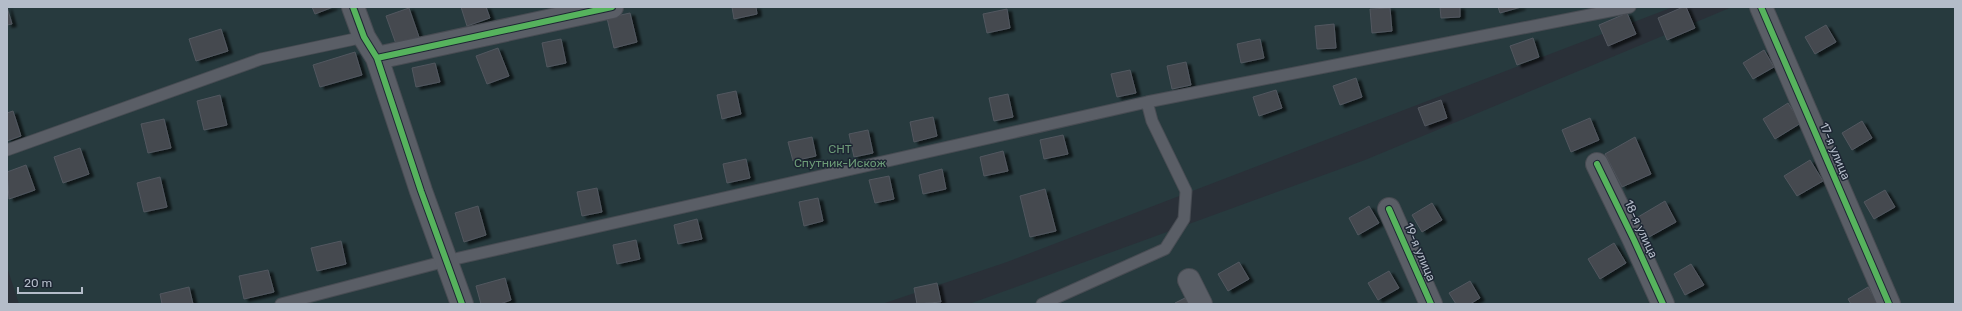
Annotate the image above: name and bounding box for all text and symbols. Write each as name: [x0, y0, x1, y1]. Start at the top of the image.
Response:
street label: 17-я улица: [1817, 120, 1853, 182]
park label: СНТ Спутник-Искож: [794, 142, 887, 170]
street label: 18-я улица: [1621, 198, 1661, 260]
street label: 19-я улица: [1401, 221, 1439, 283]
scale bar: [18, 269, 82, 295]
text: 20 m: [24, 276, 52, 290]

